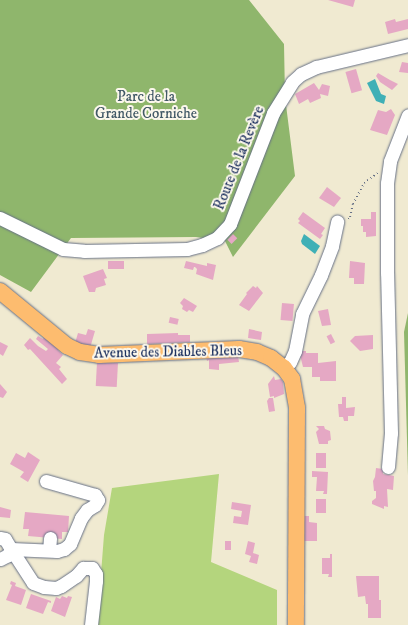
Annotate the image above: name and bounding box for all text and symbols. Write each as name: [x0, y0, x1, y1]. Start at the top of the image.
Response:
park label: Parc de la Grande Corniche: [95, 87, 197, 122]
street label: Route de la Revère: [210, 103, 268, 213]
street label: Avenue des Diables Bleus: [94, 342, 242, 362]

